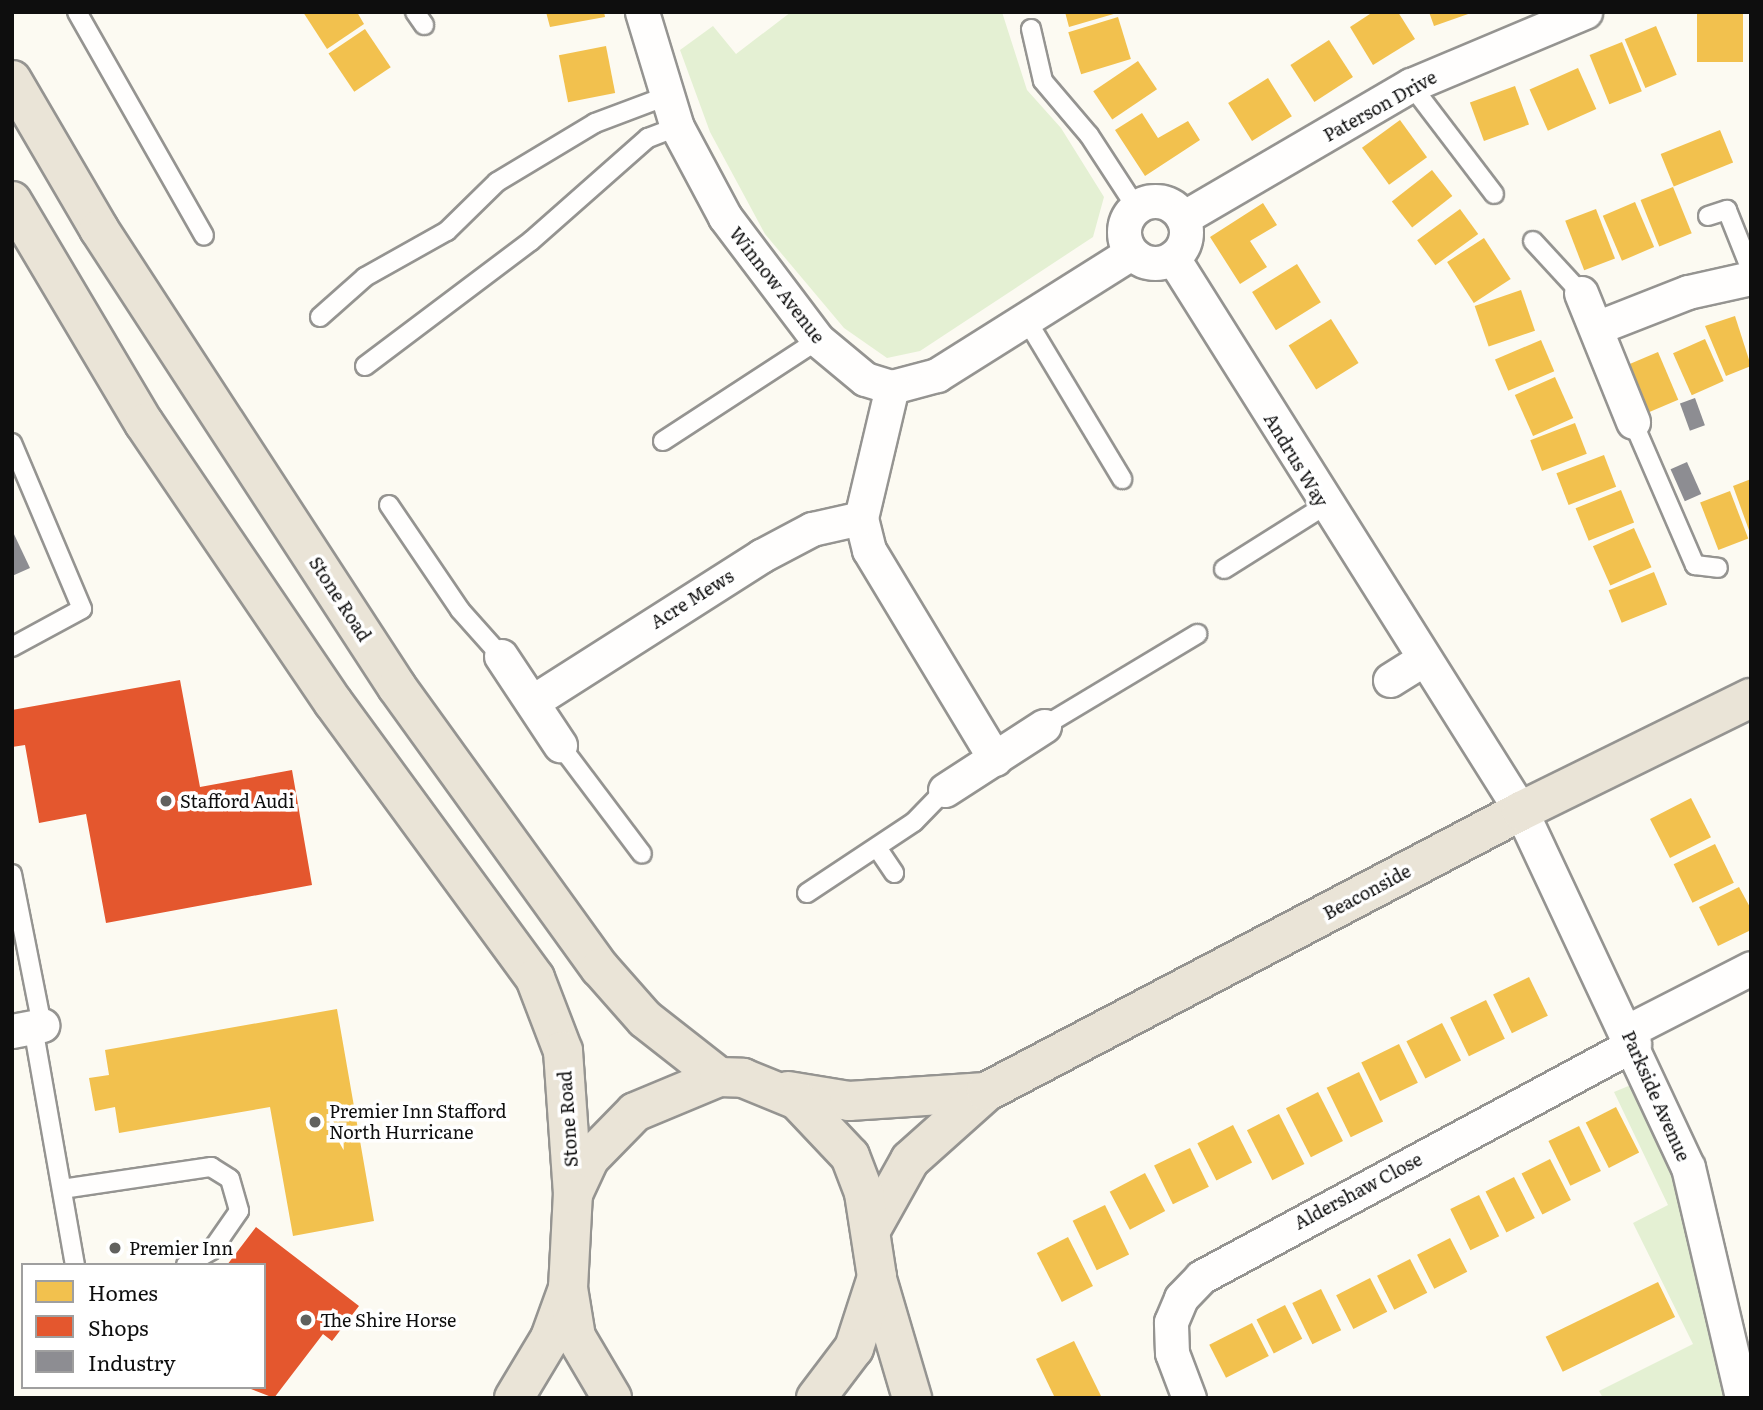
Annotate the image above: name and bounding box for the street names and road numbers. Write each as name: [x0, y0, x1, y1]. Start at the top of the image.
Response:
street label: Paterson Drive: [1320, 66, 1440, 146]
street label: Winnow Avenue: [725, 223, 829, 347]
street label: Andrus Way: [1260, 409, 1332, 511]
street label: Stone Road: [305, 553, 375, 645]
street label: Acre Mews: [647, 565, 737, 633]
street label: Beaconside: [1319, 860, 1415, 924]
street label: Parkside Avenue: [1618, 1027, 1694, 1165]
street label: Stone Road: [554, 1070, 582, 1168]
street label: Aldershaw Close: [1290, 1148, 1426, 1234]

